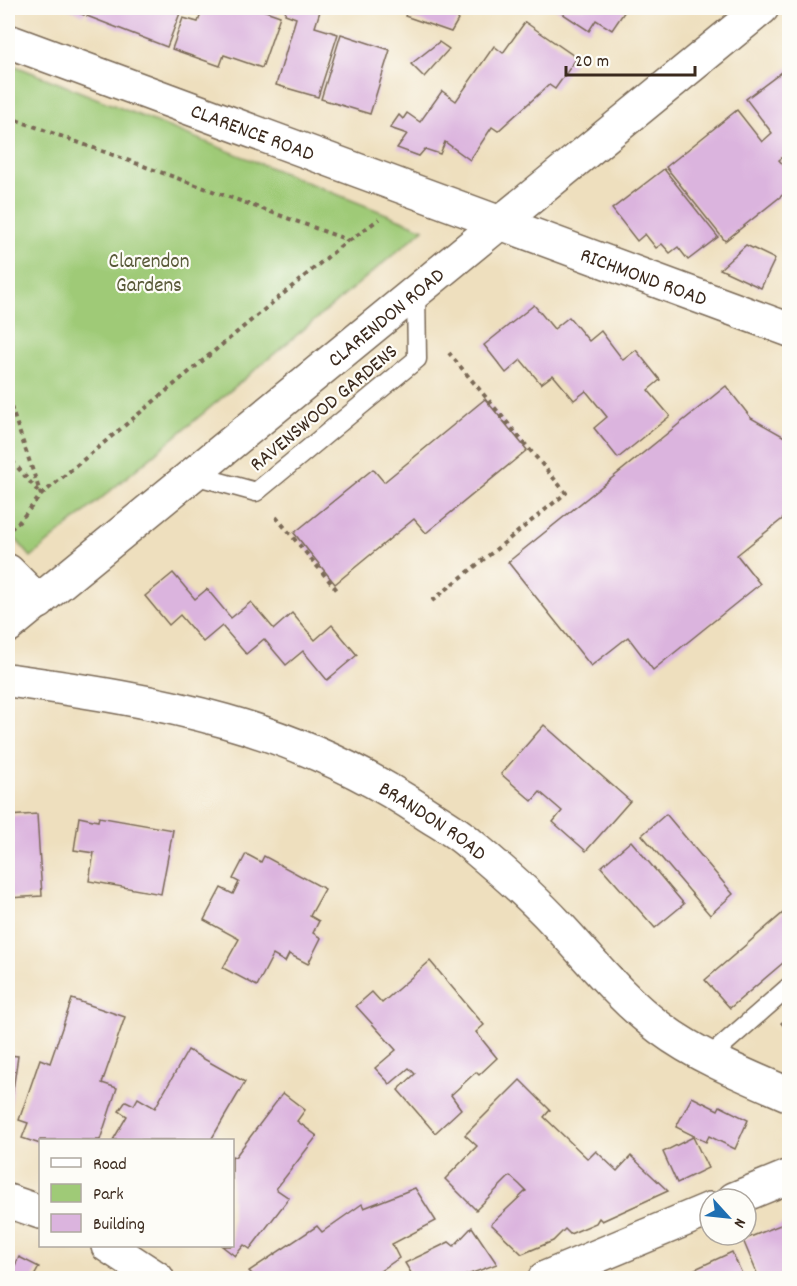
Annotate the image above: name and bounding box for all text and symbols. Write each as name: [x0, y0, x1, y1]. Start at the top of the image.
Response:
scale bar: [566, 39, 695, 77]
text: 20 m: [575, 50, 609, 75]
street label: CLARENCE ROAD: [186, 98, 318, 171]
street label: RICHMOND ROAD: [575, 242, 711, 316]
park label: Clarendon Gardens: [109, 248, 189, 302]
street label: CLARENDON ROAD: [322, 262, 452, 376]
street label: RAVENSWOOD GARDENS: [244, 338, 405, 480]
street label: BRANDON ROAD: [372, 775, 492, 870]
legend: [39, 1139, 234, 1247]
text: Road: [93, 1153, 127, 1178]
text: Park: [93, 1183, 124, 1208]
north arrow: [698, 1187, 758, 1247]
text: Building: [93, 1213, 145, 1238]
text: N: [727, 1214, 751, 1232]

